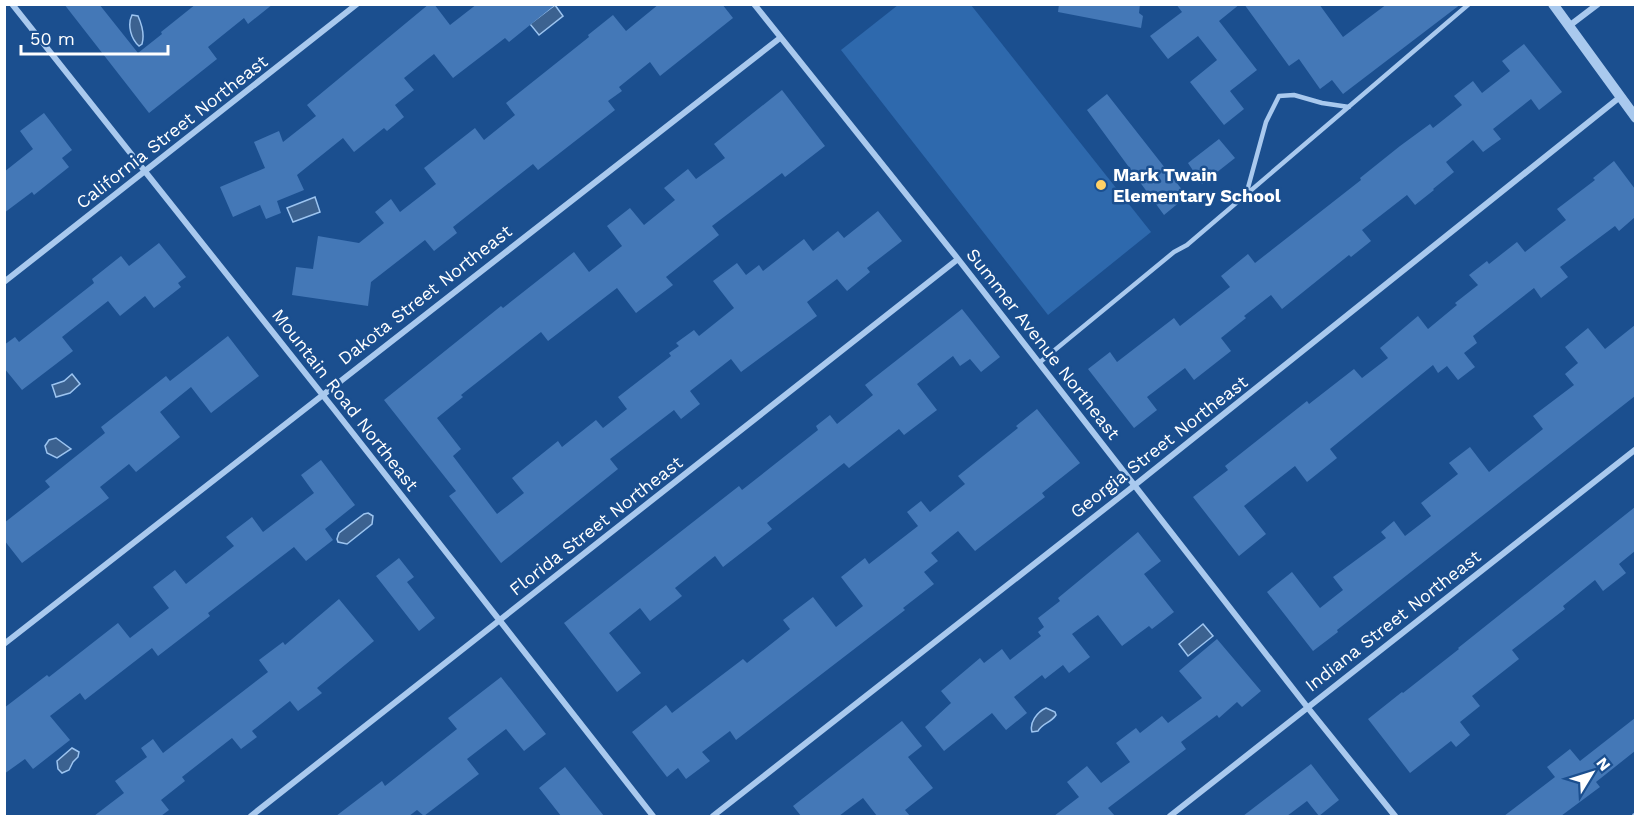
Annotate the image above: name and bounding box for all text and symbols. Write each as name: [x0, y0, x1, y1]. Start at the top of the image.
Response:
scale bar: [21, 18, 168, 56]
text: 50 m: [30, 28, 75, 49]
street label: California Street Northeast: [72, 50, 272, 213]
place label: Mark Twain Elementary School: [1113, 164, 1281, 206]
marker: Mark Twain Elementary School: [1094, 178, 1108, 192]
street label: Dakota Street Northeast: [334, 220, 516, 369]
street label: Summer Avenue Northeast: [962, 244, 1125, 444]
street label: Mountain Road Northeast: [268, 305, 423, 495]
street label: Georgia Street Northeast: [1066, 371, 1252, 522]
street label: Florida Street Northeast: [505, 451, 687, 600]
street label: Indiana Street Northeast: [1301, 545, 1485, 696]
north arrow: [1562, 743, 1622, 803]
text: N: [1592, 754, 1615, 775]

